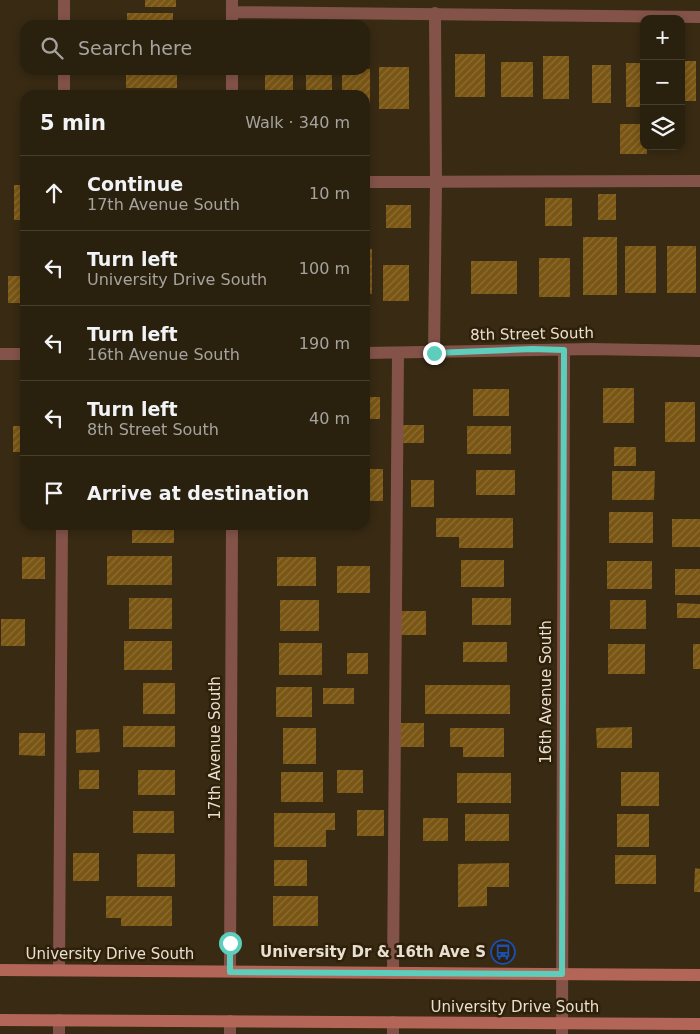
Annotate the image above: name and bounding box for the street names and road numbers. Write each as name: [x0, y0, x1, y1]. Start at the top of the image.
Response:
street label: 8th Street South: [470, 324, 594, 344]
street label: 16th Avenue South: [537, 620, 555, 764]
street label: 17th Avenue South: [206, 676, 224, 820]
street label: University Drive South: [26, 945, 194, 963]
street label: University Drive South: [431, 998, 599, 1016]

